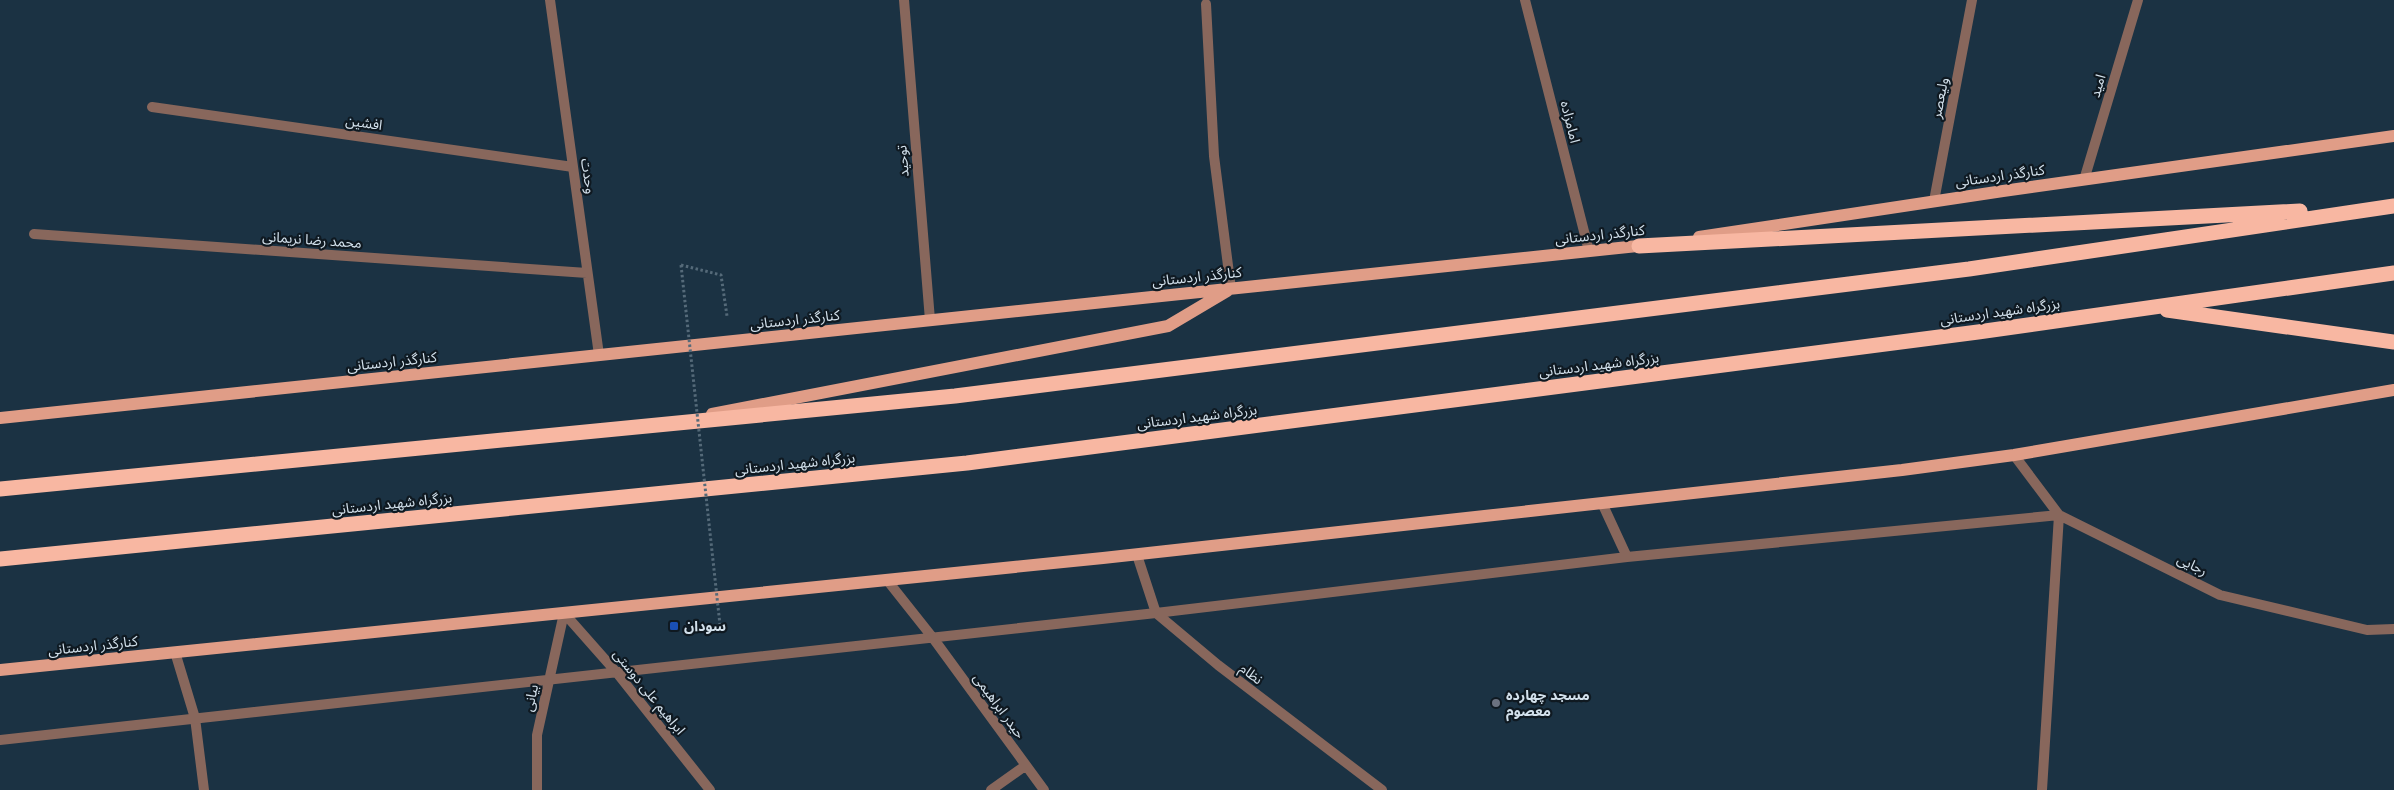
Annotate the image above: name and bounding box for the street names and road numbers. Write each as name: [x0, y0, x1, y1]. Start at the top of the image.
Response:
street label: امید: [2086, 72, 2110, 100]
street label: ولیعصر: [1927, 76, 1953, 121]
street label: امامزاده: [1556, 99, 1584, 145]
street label: افشین: [344, 111, 384, 135]
street label: توحید: [892, 144, 914, 178]
street label: وحدت: [576, 157, 600, 195]
street label: کنارگذر اردستانی: [1954, 160, 2046, 192]
street label: کنارگذر اردستانی: [1554, 221, 1646, 249]
street label: محمد رضا نریمانی: [262, 227, 362, 253]
street label: کنارگذر اردستانی: [1151, 263, 1243, 291]
street label: بزرگراه شهید اردستانی: [1939, 294, 2061, 330]
street label: کنارگذر اردستانی: [749, 306, 841, 334]
street label: کنارگذر اردستانی: [346, 348, 438, 376]
street label: بزرگراه شهید اردستانی: [1538, 348, 1660, 382]
street label: بزرگراه شهید اردستانی: [1136, 400, 1258, 434]
street label: بزرگراه شهید اردستانی: [734, 448, 856, 480]
street label: بزرگراه شهید اردستانی: [331, 488, 453, 520]
street label: رجایی: [2174, 550, 2210, 580]
street label: کنارگذر اردستانی: [47, 632, 139, 660]
street label: ابراهیم علی دوستی: [608, 645, 689, 739]
street label: نظام: [1235, 659, 1267, 690]
street label: حیدر ابراهیمی: [969, 669, 1029, 743]
street label: بیانی: [519, 683, 543, 713]

